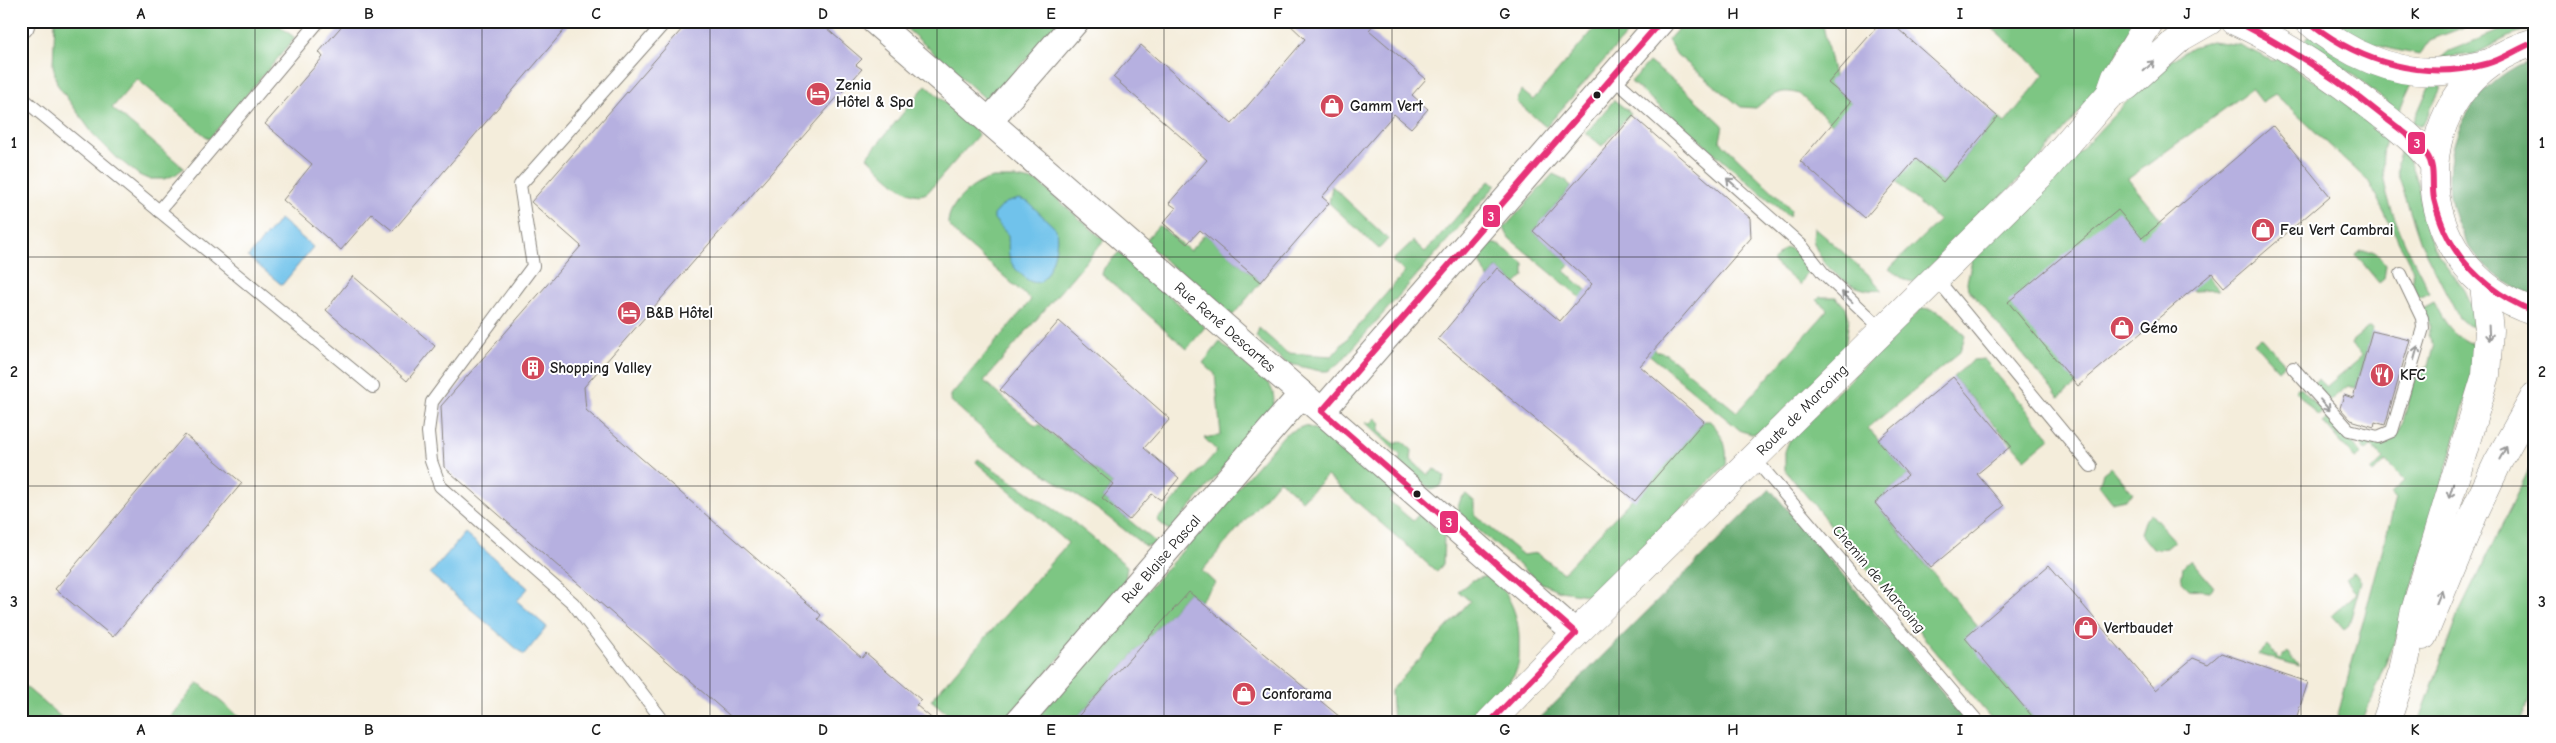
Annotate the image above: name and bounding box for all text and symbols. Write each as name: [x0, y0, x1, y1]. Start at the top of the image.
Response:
text: A: [137, 5, 146, 23]
text: B: [364, 5, 374, 23]
text: C: [591, 5, 601, 23]
text: D: [818, 5, 828, 23]
text: E: [1046, 5, 1056, 23]
text: F: [1273, 5, 1283, 23]
text: G: [1499, 5, 1511, 23]
text: H: [1727, 5, 1739, 23]
text: I: [1957, 5, 1963, 23]
text: J: [2183, 5, 2191, 23]
text: K: [2410, 5, 2420, 23]
one-way arrow: [2142, 60, 2155, 72]
place label: Zenia Hôtel & Spa: [836, 76, 914, 111]
hotel icon: Zenia Hôtel & Spa: [805, 81, 831, 107]
unlabelled marker: [1592, 90, 1602, 100]
shop icon: Gamm Vert: [1319, 93, 1345, 119]
place label: Gamm Vert: [1350, 97, 1424, 115]
line badge: 3: [2407, 131, 2426, 155]
text: 1: [11, 134, 17, 152]
text: 1: [2539, 134, 2545, 152]
text: 3: [2414, 135, 2421, 152]
one-way arrow: [1725, 177, 1738, 189]
line badge: 3: [1482, 204, 1501, 228]
text: 3: [1488, 208, 1495, 225]
shop icon: Feu Vert Cambrai: [2250, 217, 2276, 243]
place label: Feu Vert Cambrai: [2280, 221, 2393, 239]
street label: Rue René Descartes: [1171, 278, 1279, 376]
one-way arrow: [1841, 291, 1854, 303]
hotel icon: B&B Hôtel: [616, 300, 642, 326]
place label: B&B Hôtel: [646, 304, 713, 322]
shop icon: Gémo: [2109, 315, 2135, 341]
place label: Gémo: [2140, 319, 2178, 337]
one-way arrow: [2485, 325, 2494, 341]
one-way arrow: [2412, 345, 2421, 361]
building icon: Shopping Valley: [520, 355, 546, 381]
place label: Shopping Valley: [550, 359, 651, 377]
street label: Route de Marcoing: [1753, 361, 1851, 459]
restaurant icon: KFC: [2369, 362, 2395, 388]
text: 2: [10, 363, 18, 381]
text: 2: [2538, 363, 2546, 381]
place label: KFC: [2400, 366, 2426, 384]
one-way arrow: [2320, 399, 2331, 412]
one-way arrow: [2499, 446, 2508, 461]
one-way arrow: [2446, 482, 2456, 498]
unlabelled marker: [1412, 489, 1422, 499]
line badge: 3: [1439, 510, 1459, 534]
street label: Rue Blaise Pascal: [1118, 511, 1204, 607]
text: 3: [1446, 514, 1453, 531]
street label: Chemin de Marcoing: [1829, 522, 1929, 636]
one-way arrow: [2435, 590, 2445, 605]
text: 3: [10, 593, 18, 611]
text: 3: [2538, 593, 2546, 611]
shop icon: Vertbaudet: [2073, 615, 2099, 641]
place label: Vertbaudet: [2104, 619, 2174, 637]
shop icon: Conforama: [1231, 681, 1257, 707]
place label: Conforama: [1262, 685, 1332, 703]
text: A: [137, 721, 146, 739]
text: B: [364, 721, 374, 739]
text: C: [591, 721, 601, 739]
text: D: [818, 721, 828, 739]
text: E: [1046, 721, 1056, 739]
text: F: [1273, 721, 1283, 739]
text: G: [1499, 721, 1511, 739]
text: H: [1727, 721, 1739, 739]
text: I: [1957, 721, 1963, 739]
text: J: [2183, 721, 2191, 739]
text: K: [2410, 721, 2420, 739]

